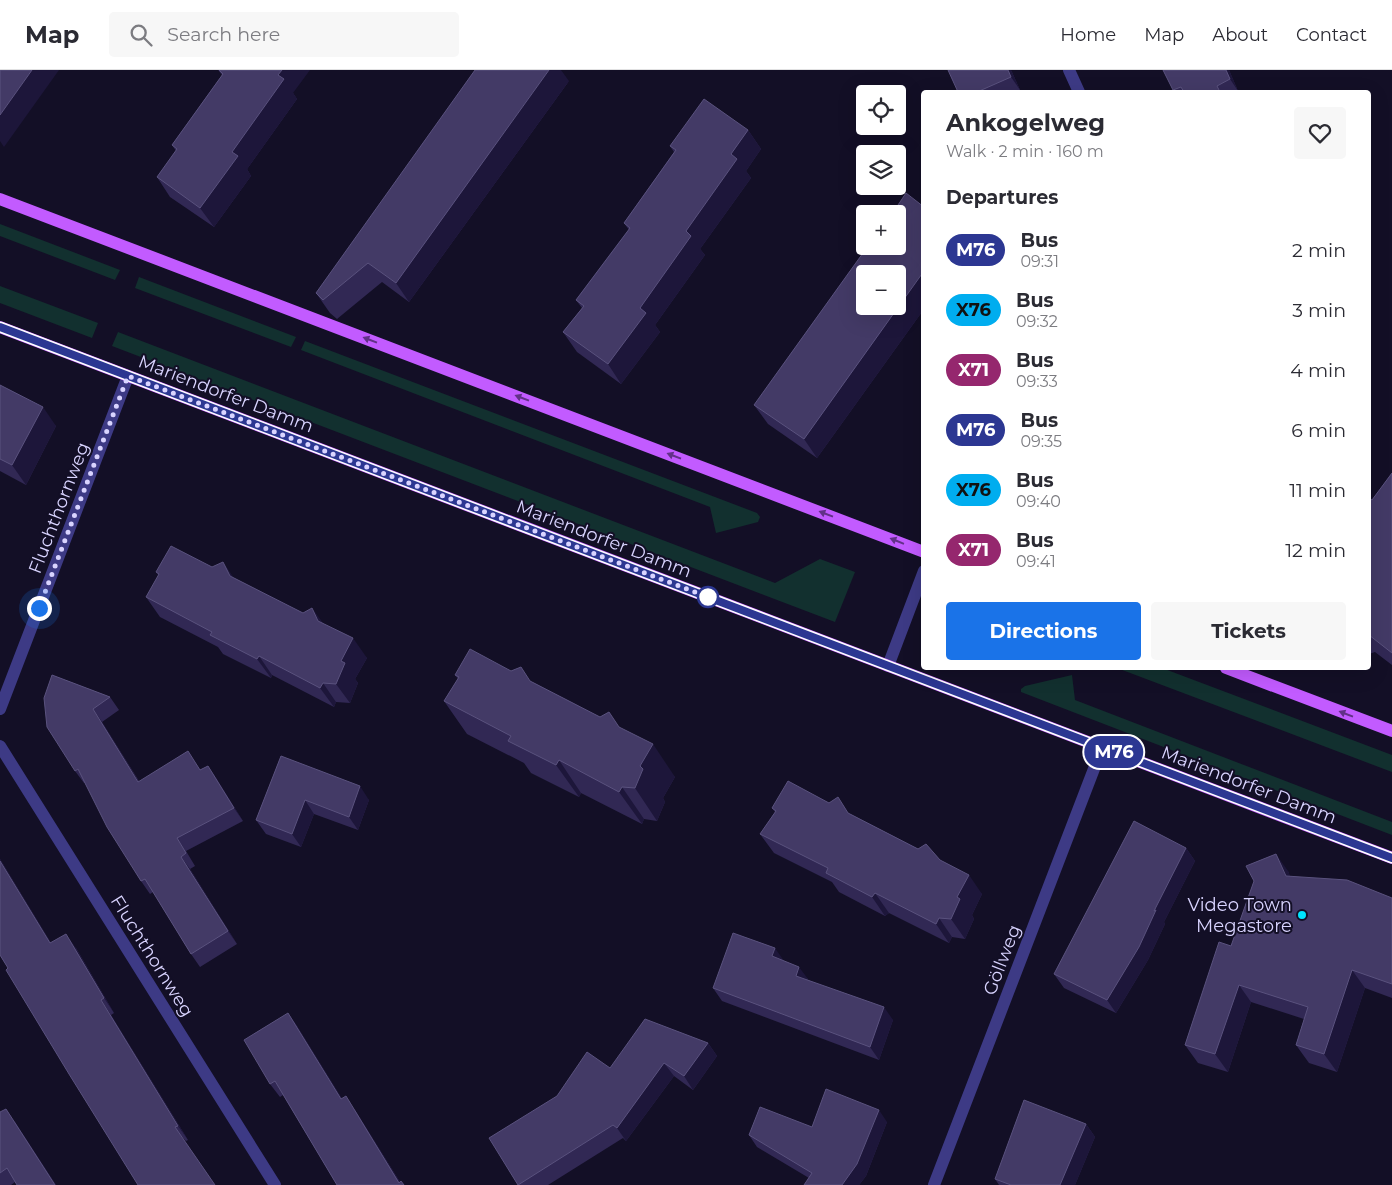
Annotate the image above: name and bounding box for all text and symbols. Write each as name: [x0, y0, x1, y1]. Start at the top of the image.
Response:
search box: [109, 12, 459, 57]
text: Map: [25, 20, 79, 49]
icon: search: [127, 21, 155, 49]
text: Search here: [167, 23, 280, 46]
text: Home: [1060, 24, 1116, 46]
text: Map: [1144, 24, 1184, 46]
text: About: [1212, 24, 1268, 46]
text: Contact: [1296, 24, 1367, 46]
map controls: [856, 85, 906, 315]
button: locate: [856, 85, 906, 135]
button: heart: [1294, 107, 1346, 159]
text: Ankogelweg: [946, 108, 1105, 137]
text: Walk · 2 min · 160 m: [946, 142, 1104, 161]
button: layers: [856, 145, 906, 195]
text: Departures: [946, 186, 1058, 209]
button: +: [856, 205, 906, 255]
text: Bus: [1020, 229, 1058, 252]
text: M76: [956, 239, 995, 261]
text: 2 min: [1292, 239, 1346, 262]
text: 09:31: [1020, 252, 1059, 271]
button: −: [856, 265, 906, 315]
text: Bus: [1016, 289, 1054, 312]
text: X76: [956, 299, 991, 321]
text: 3 min: [1292, 299, 1346, 322]
text: 09:32: [1016, 312, 1058, 331]
one-way arrow: [362, 336, 377, 344]
text: Bus: [1016, 349, 1054, 372]
street label: Mariendorfer Damm: [135, 350, 317, 438]
text: X71: [958, 359, 989, 381]
text: 4 min: [1290, 359, 1346, 382]
text: 09:33: [1016, 372, 1058, 391]
one-way arrow: [514, 394, 529, 402]
text: Bus: [1020, 409, 1058, 432]
text: M76: [956, 419, 995, 441]
text: 6 min: [1291, 419, 1346, 442]
text: 09:35: [1020, 432, 1062, 451]
street label: Fluchthornweg: [24, 439, 94, 577]
one-way arrow: [666, 452, 681, 459]
text: Bus: [1016, 469, 1054, 492]
text: X76: [956, 479, 991, 501]
text: 11 min: [1289, 479, 1346, 502]
text: 09:40: [1016, 492, 1061, 511]
street label: Mariendorfer Damm: [513, 495, 695, 583]
one-way arrow: [818, 510, 833, 517]
text: Bus: [1016, 529, 1054, 552]
one-way arrow: [890, 537, 905, 544]
text: X71: [958, 539, 989, 561]
text: 12 min: [1285, 539, 1346, 562]
text: 09:41: [1016, 552, 1056, 571]
unlabelled marker: [697, 586, 719, 608]
your location: [27, 596, 52, 621]
button: Directions: [946, 602, 1141, 660]
button: Tickets: [1151, 602, 1346, 660]
one-way arrow: [1339, 710, 1354, 717]
line badge: M76: [1085, 736, 1143, 768]
text: M76: [1094, 741, 1134, 763]
street label: Mariendorfer Damm: [1158, 741, 1340, 829]
street label: Fluchthornweg: [106, 891, 198, 1021]
place label: Video Town Megastore: [1187, 894, 1292, 937]
marker: Video Town Megastore: [1296, 909, 1308, 921]
street label: Göllweg: [979, 922, 1025, 998]

